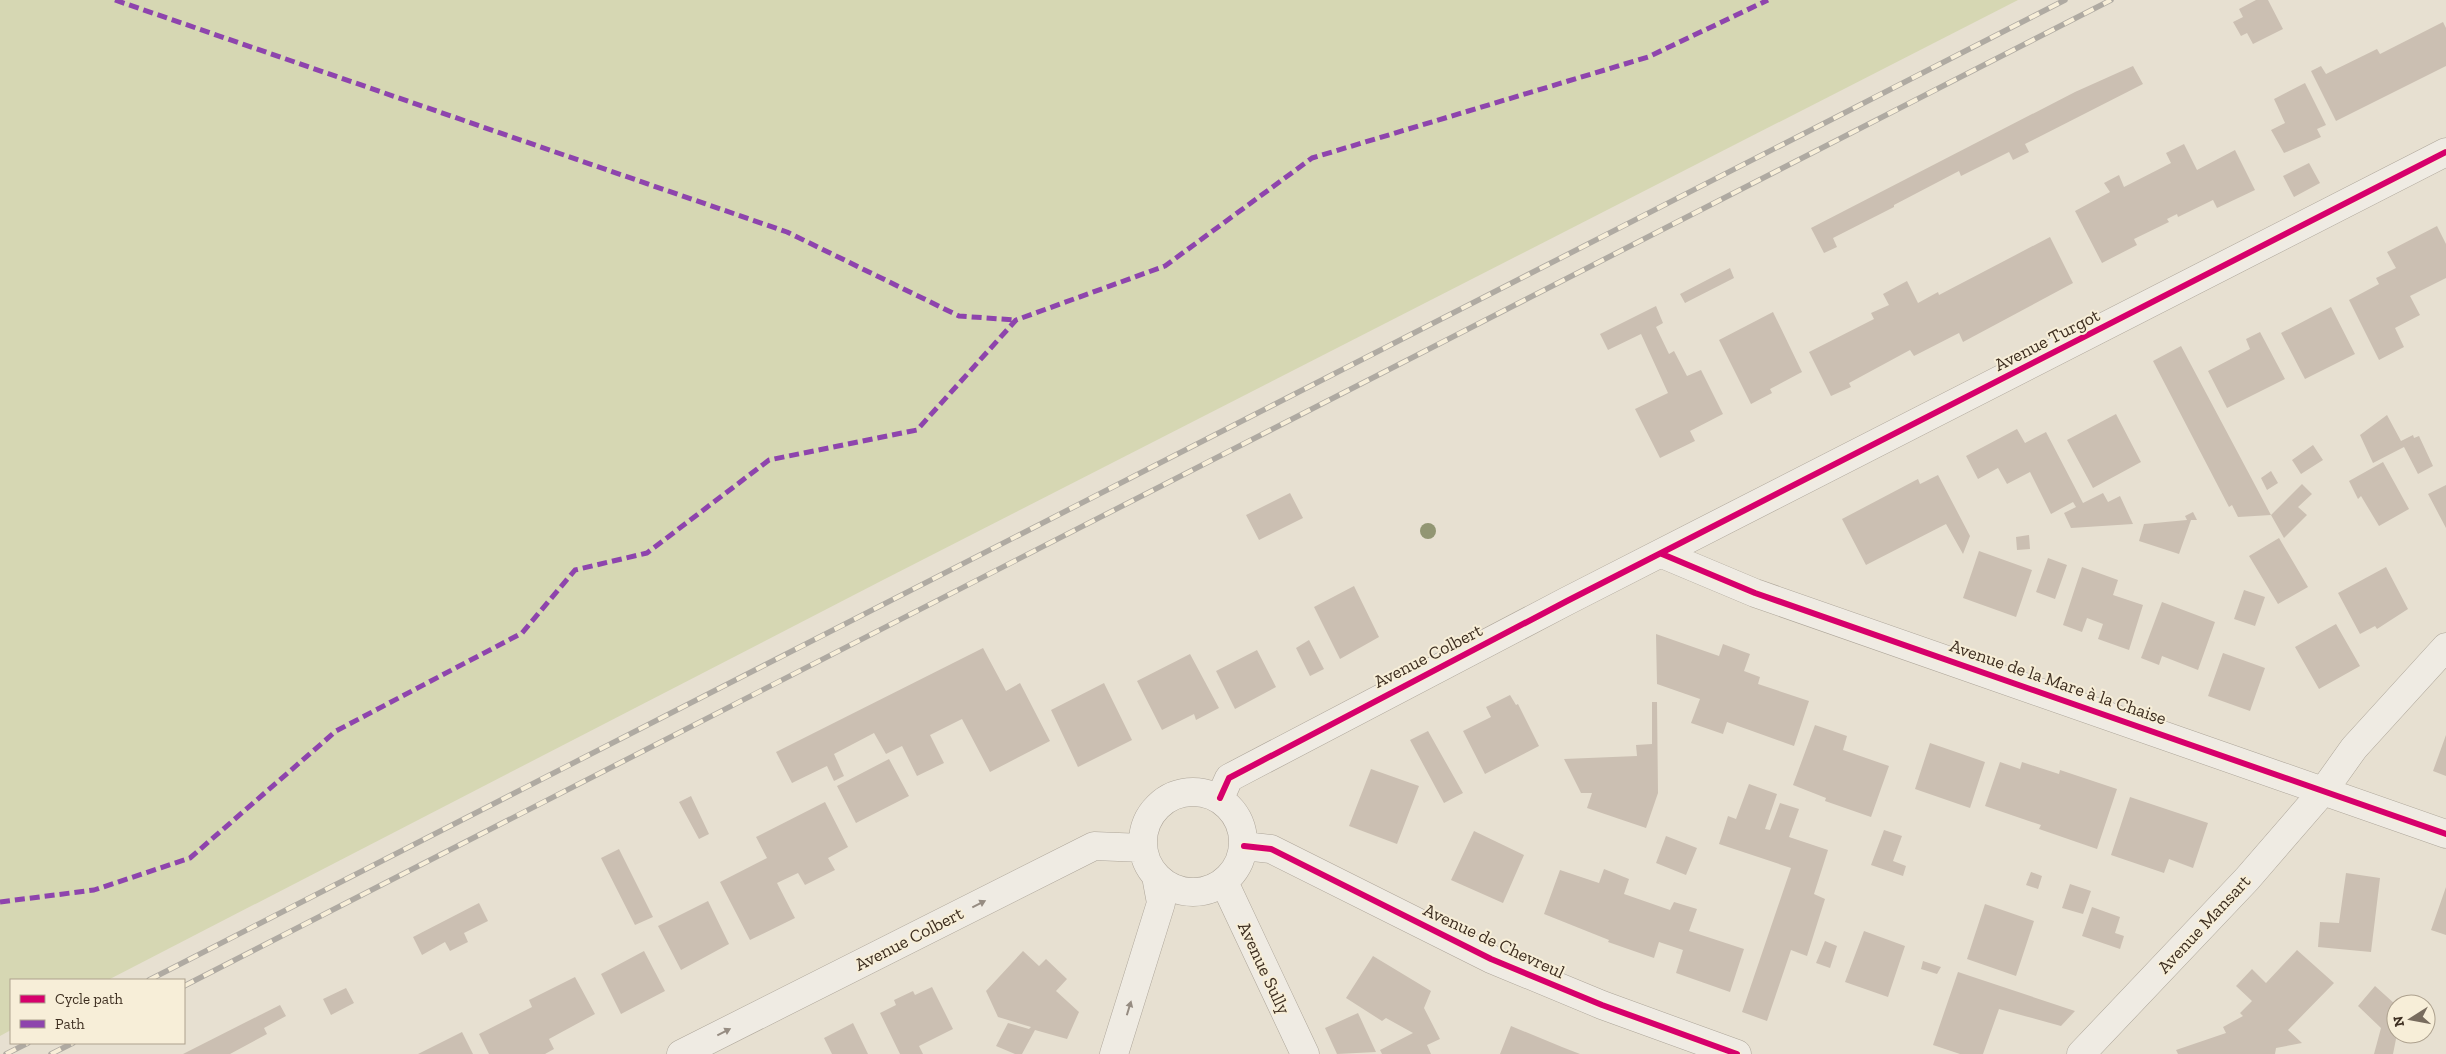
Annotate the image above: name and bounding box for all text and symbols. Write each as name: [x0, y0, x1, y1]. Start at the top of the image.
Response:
street label: Avenue Turgot: [1991, 304, 2104, 376]
street label: Avenue Colbert: [1370, 619, 1486, 693]
street label: Avenue de la Mare à la Chaise: [1947, 635, 2169, 729]
street label: Avenue Mansart: [2153, 870, 2255, 978]
street label: Avenue de Chevreul: [1420, 899, 1568, 983]
one-way arrow: [972, 900, 986, 908]
street label: Avenue Colbert: [851, 902, 967, 976]
street label: Avenue Sully: [1233, 918, 1295, 1018]
legend: [10, 979, 185, 1044]
text: Cycle path: [55, 990, 124, 1008]
north arrow: [2386, 994, 2436, 1044]
one-way arrow: [1126, 1000, 1133, 1015]
text: N: [2389, 1014, 2408, 1028]
text: Path: [55, 1015, 85, 1033]
one-way arrow: [717, 1028, 731, 1036]

